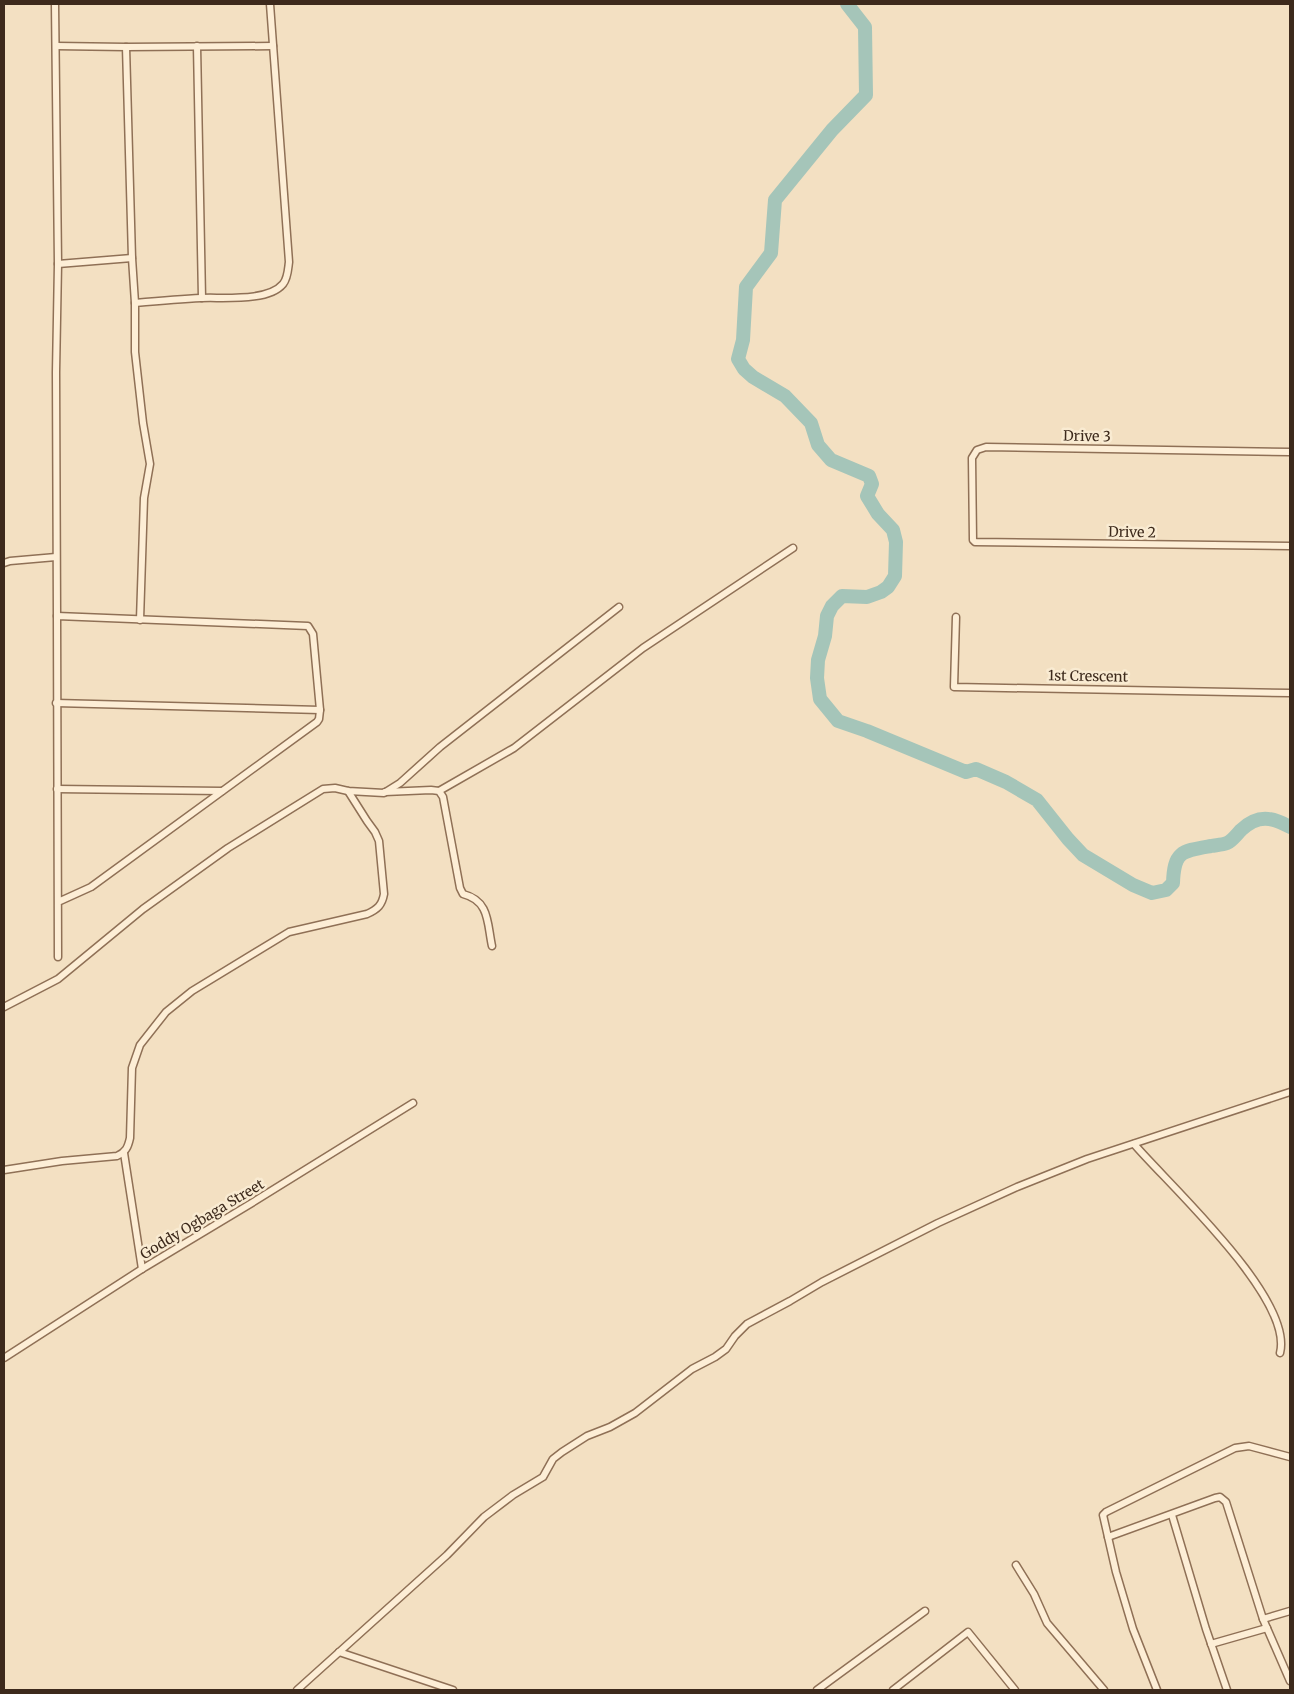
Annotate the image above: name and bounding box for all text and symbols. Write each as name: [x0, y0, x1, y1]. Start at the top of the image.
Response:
street label: Drive 3: [1063, 427, 1111, 445]
street label: Drive 2: [1108, 523, 1156, 541]
street label: 1st Crescent: [1048, 666, 1129, 686]
street label: Goddy Ogbaga Street: [137, 1175, 268, 1263]

